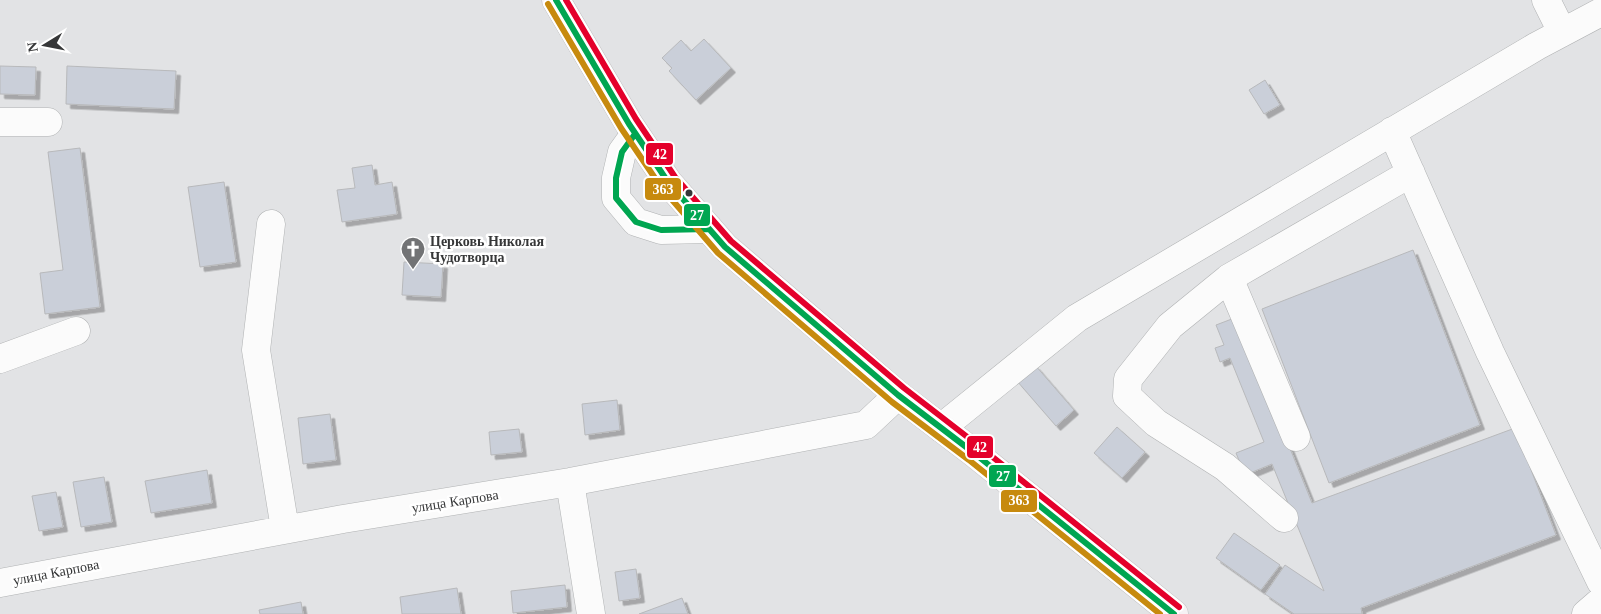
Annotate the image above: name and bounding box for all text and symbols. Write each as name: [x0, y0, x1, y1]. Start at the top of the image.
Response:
north arrow: [20, 20, 70, 70]
text: N: [24, 41, 41, 53]
line badge: 42: [645, 142, 674, 166]
text: 42: [653, 147, 667, 162]
line badge: 363: [644, 177, 682, 201]
text: 363: [653, 182, 674, 197]
unlabelled marker: [684, 188, 694, 198]
line badge: 27: [683, 203, 711, 227]
text: 27: [690, 208, 704, 223]
place label: Церковь Николая Чудотворца: [430, 234, 544, 265]
church icon: Церковь Николая Чудотворца: [400, 236, 426, 270]
line badge: 42: [966, 435, 994, 459]
text: 42: [973, 440, 987, 455]
line badge: 27: [988, 464, 1017, 488]
text: 27: [996, 469, 1010, 484]
street label: улица Карпова: [411, 487, 500, 516]
line badge: 363: [1000, 489, 1038, 513]
text: 363: [1009, 493, 1030, 508]
street label: улица Карпова: [12, 557, 101, 588]

